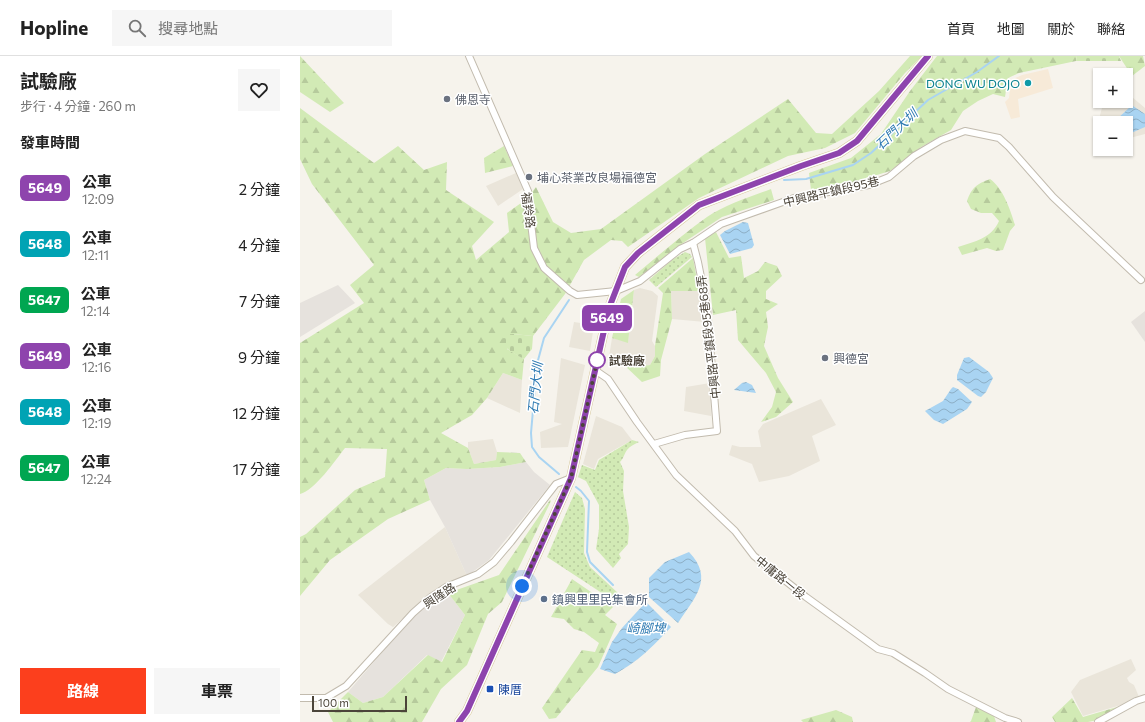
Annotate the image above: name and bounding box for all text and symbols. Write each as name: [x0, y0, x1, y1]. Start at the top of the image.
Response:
search box: [112, 10, 392, 46]
text: Hopline: [20, 16, 88, 39]
icon: search: [126, 17, 148, 39]
text: 搜尋地點: [158, 19, 218, 37]
text: 首頁: [947, 20, 975, 37]
text: 地圖: [997, 20, 1025, 37]
text: 關於: [1047, 20, 1075, 37]
text: 聯絡: [1097, 20, 1125, 37]
map controls: [1093, 68, 1133, 156]
button: +: [1093, 68, 1133, 108]
text: 試驗廠: [20, 69, 77, 92]
button: heart: [238, 69, 280, 111]
place label: DONG WU DOJO: [926, 76, 1020, 91]
marker: DONG WU DOJO: [1023, 78, 1033, 88]
place label: 佛恩寺: [455, 92, 491, 106]
marker: 佛恩寺: [442, 94, 452, 104]
text: 步行 · 4 分鐘 · 260 m: [20, 98, 136, 114]
water label: 石門大圳: [872, 104, 922, 153]
button: −: [1093, 116, 1133, 156]
text: 發車時間: [20, 133, 80, 151]
place label: 埔心茶業改良場福德宮: [537, 170, 657, 184]
text: 公車: [82, 172, 112, 190]
marker: 埔心茶業改良場福德宮: [524, 172, 534, 182]
street label: 中興路平鎮段95巷: [782, 173, 880, 209]
text: 5649: [28, 179, 62, 196]
text: 2 分鐘: [239, 180, 280, 198]
text: 12:09: [82, 191, 114, 207]
street label: 福羚路: [520, 191, 538, 229]
text: 公車: [82, 228, 112, 246]
text: 5648: [28, 235, 62, 252]
text: 4 分鐘: [238, 236, 280, 254]
text: 12:11: [82, 247, 109, 263]
street label: 中興路平鎮段95巷68弄: [693, 274, 723, 400]
text: 公車: [81, 284, 111, 302]
text: 5647: [28, 291, 61, 308]
text: 7 分鐘: [239, 292, 280, 310]
text: 12:14: [81, 303, 110, 319]
line badge: 5649: [579, 305, 635, 331]
text: 5649: [590, 309, 624, 326]
text: 公車: [82, 340, 112, 358]
text: 5649: [28, 347, 62, 364]
text: 9 分鐘: [238, 348, 280, 366]
marker: 試驗廠: [588, 351, 606, 369]
place label: 興德宮: [833, 351, 869, 365]
place label: 試驗廠: [609, 353, 645, 367]
marker: 興德宮: [820, 353, 830, 363]
text: 12:16: [82, 359, 111, 375]
water label: 石門大圳: [524, 359, 546, 415]
text: 公車: [82, 396, 112, 414]
text: 5648: [28, 403, 62, 420]
text: 12 分鐘: [232, 404, 280, 422]
text: 12:19: [82, 415, 111, 431]
text: 公車: [81, 452, 111, 470]
text: 5647: [28, 459, 61, 476]
text: 17 分鐘: [233, 460, 280, 478]
text: 12:24: [81, 471, 111, 487]
street label: 中庸路一段: [753, 553, 809, 601]
your location: [512, 576, 532, 596]
street label: 興隆路: [420, 579, 458, 611]
place label: 鎮興里里民集會所: [552, 592, 648, 606]
marker: 鎮興里里民集會所: [539, 594, 549, 604]
water label: 崎腳埤: [626, 620, 667, 636]
button: 路線: [20, 668, 146, 714]
button: 車票: [154, 668, 280, 714]
place label: 陳厝: [498, 682, 522, 696]
marker: 陳厝: [485, 684, 495, 694]
scale bar: [312, 694, 407, 713]
text: 100 m: [318, 696, 349, 709]

